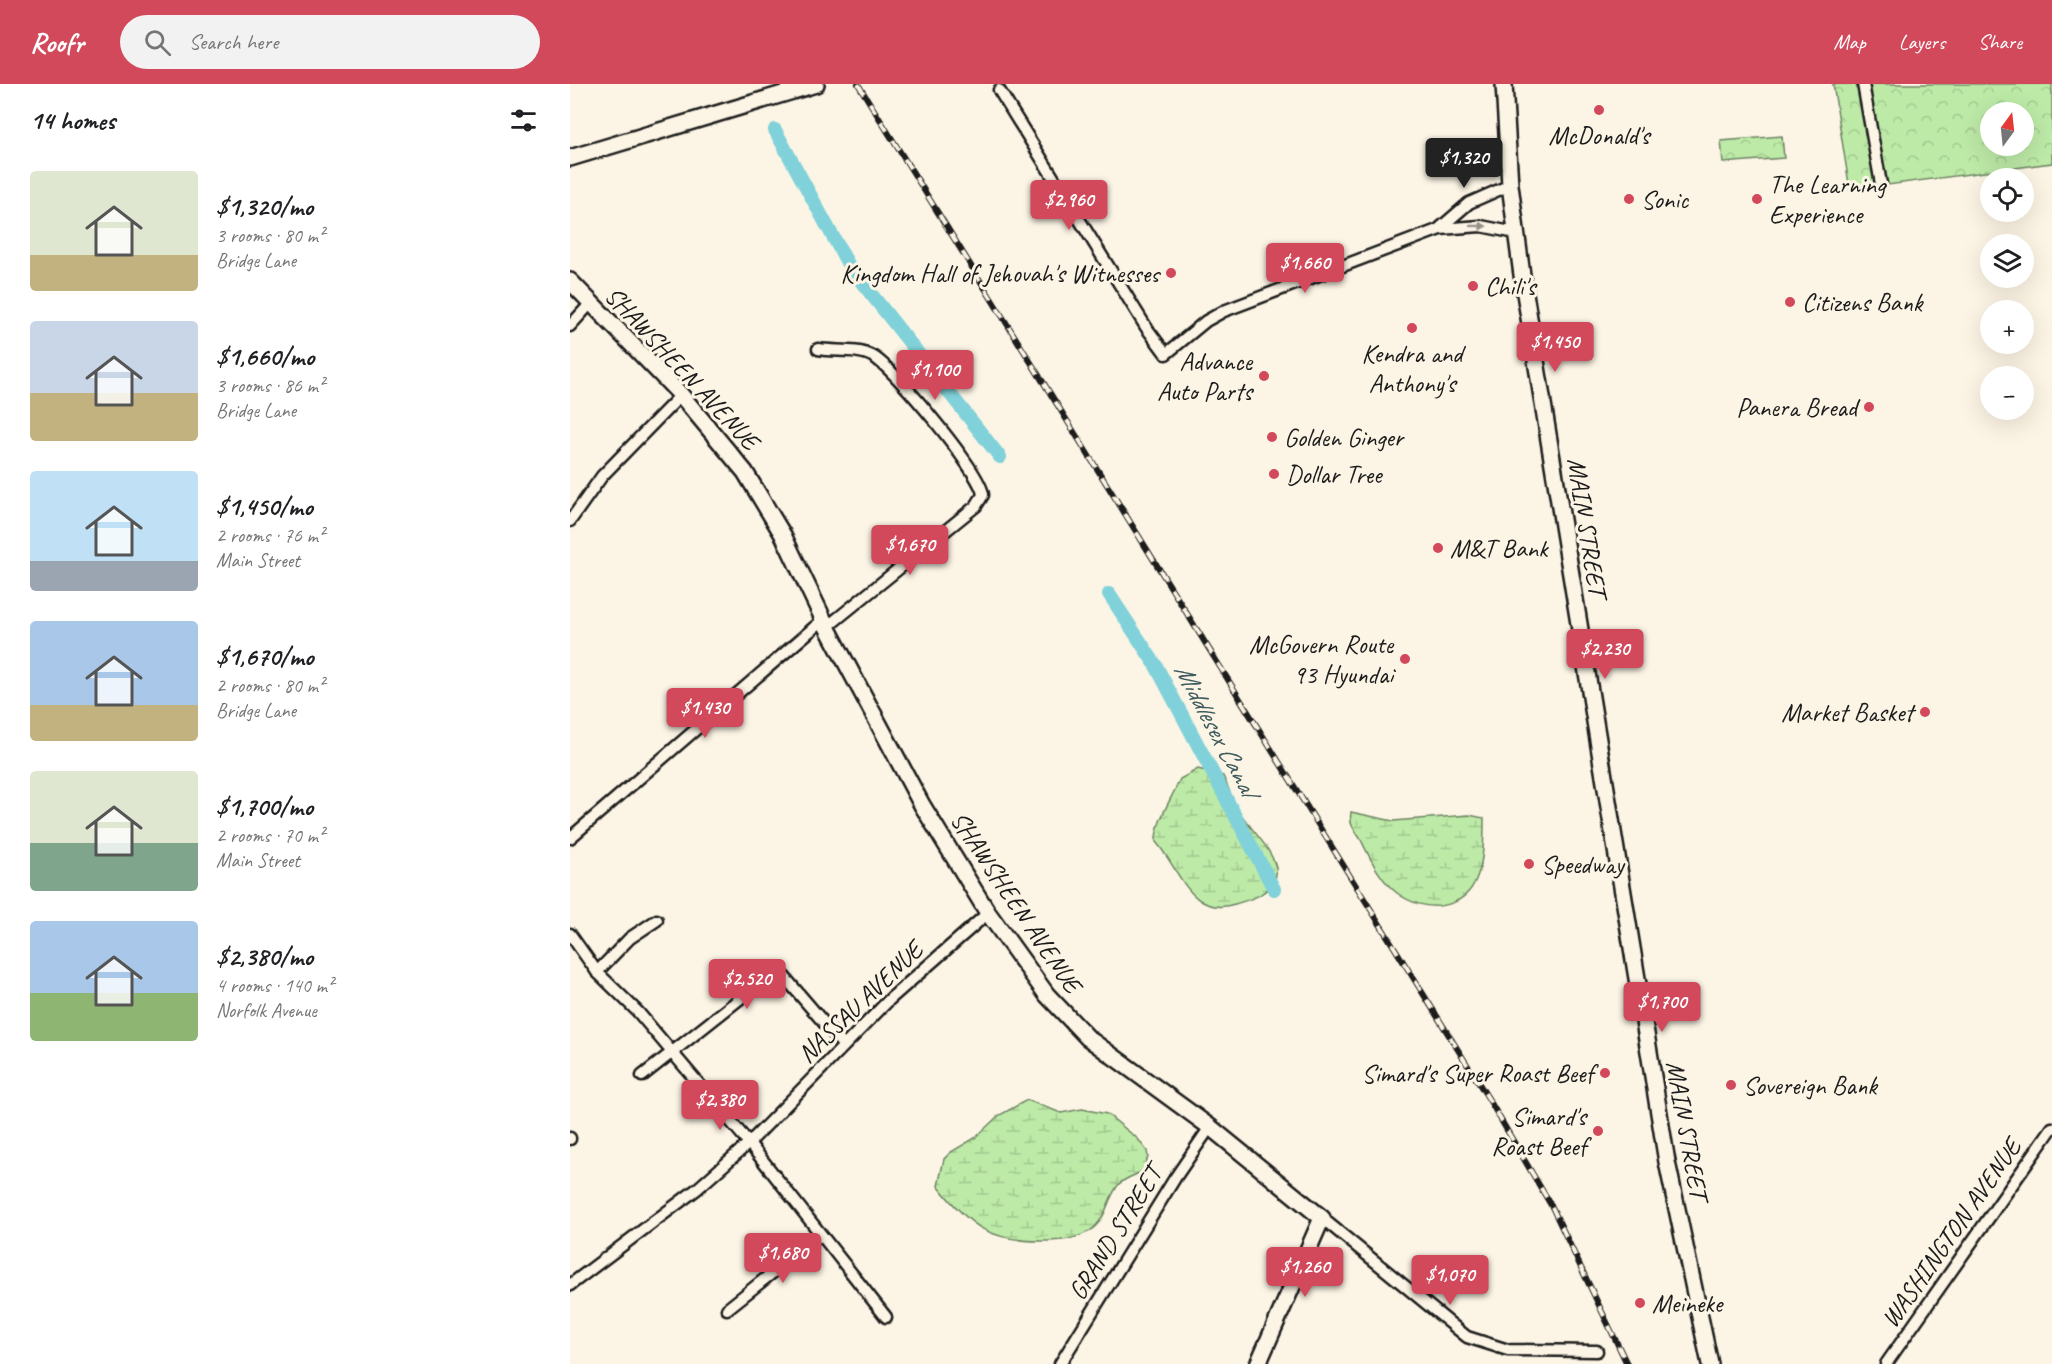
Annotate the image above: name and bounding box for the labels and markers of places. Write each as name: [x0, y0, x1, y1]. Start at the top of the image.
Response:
marker: McDonald's: [1592, 103, 1606, 117]
place label: McDonald's: [1549, 119, 1652, 152]
pin: $1,320: [1415, 138, 1513, 189]
place label: The Learning Experience: [1769, 168, 1887, 231]
pin: $2,960: [1020, 180, 1118, 231]
place label: Sonic: [1641, 183, 1689, 216]
marker: Sonic: [1622, 192, 1636, 206]
marker: The Learning Experience: [1750, 192, 1764, 206]
pin: $1,660: [1256, 243, 1354, 294]
place label: Kingdom Hall of Jehovah's Witnesses: [841, 257, 1161, 290]
marker: Kingdom Hall of Jehovah's Witnesses: [1164, 266, 1178, 280]
place label: Chili's: [1485, 270, 1537, 303]
marker: Chili's: [1466, 279, 1480, 293]
place label: Citizens Bank: [1802, 286, 1925, 319]
marker: Citizens Bank: [1783, 295, 1797, 309]
marker: Kendra and Anthony's: [1405, 321, 1419, 335]
pin: $1,450: [1506, 322, 1604, 373]
place label: Kendra and Anthony's: [1362, 337, 1466, 400]
place label: Advance Auto Parts: [1157, 345, 1254, 408]
pin: $1,100: [886, 350, 984, 401]
marker: Advance Auto Parts: [1257, 369, 1271, 383]
place label: Panera Bread: [1736, 391, 1861, 424]
marker: Panera Bread: [1862, 400, 1876, 414]
place label: Golden Ginger: [1284, 421, 1406, 454]
marker: Golden Ginger: [1265, 430, 1279, 444]
place label: Dollar Tree: [1286, 458, 1384, 491]
marker: Dollar Tree: [1267, 467, 1281, 481]
pin: $1,670: [861, 525, 959, 576]
place label: M&T Bank: [1450, 532, 1549, 565]
marker: M&T Bank: [1431, 541, 1445, 555]
place label: McGovern Route 93 Hyundai: [1249, 628, 1396, 691]
pin: $2,230: [1556, 629, 1654, 680]
marker: McGovern Route 93 Hyundai: [1398, 652, 1412, 666]
pin: $1,430: [656, 688, 754, 739]
place label: Market Basket: [1781, 696, 1916, 729]
marker: Market Basket: [1918, 705, 1932, 719]
place label: Speedway: [1541, 848, 1626, 881]
marker: Speedway: [1522, 857, 1536, 871]
pin: $2,520: [698, 959, 796, 1010]
pin: $1,700: [1613, 982, 1711, 1033]
place label: Simard's Super Roast Beef: [1362, 1057, 1599, 1090]
marker: Simard's Super Roast Beef: [1598, 1066, 1612, 1080]
place label: Sovereign Bank: [1743, 1069, 1879, 1102]
marker: Sovereign Bank: [1724, 1078, 1738, 1092]
pin: $2,380: [671, 1080, 769, 1131]
place label: Simard's Roast Beef: [1491, 1100, 1592, 1163]
marker: Simard's Roast Beef: [1591, 1124, 1605, 1138]
pin: $1,680: [734, 1233, 832, 1284]
pin: $1,260: [1256, 1247, 1354, 1298]
pin: $1,070: [1401, 1255, 1499, 1306]
place label: Meineke: [1652, 1287, 1725, 1320]
marker: Meineke: [1633, 1296, 1647, 1310]

